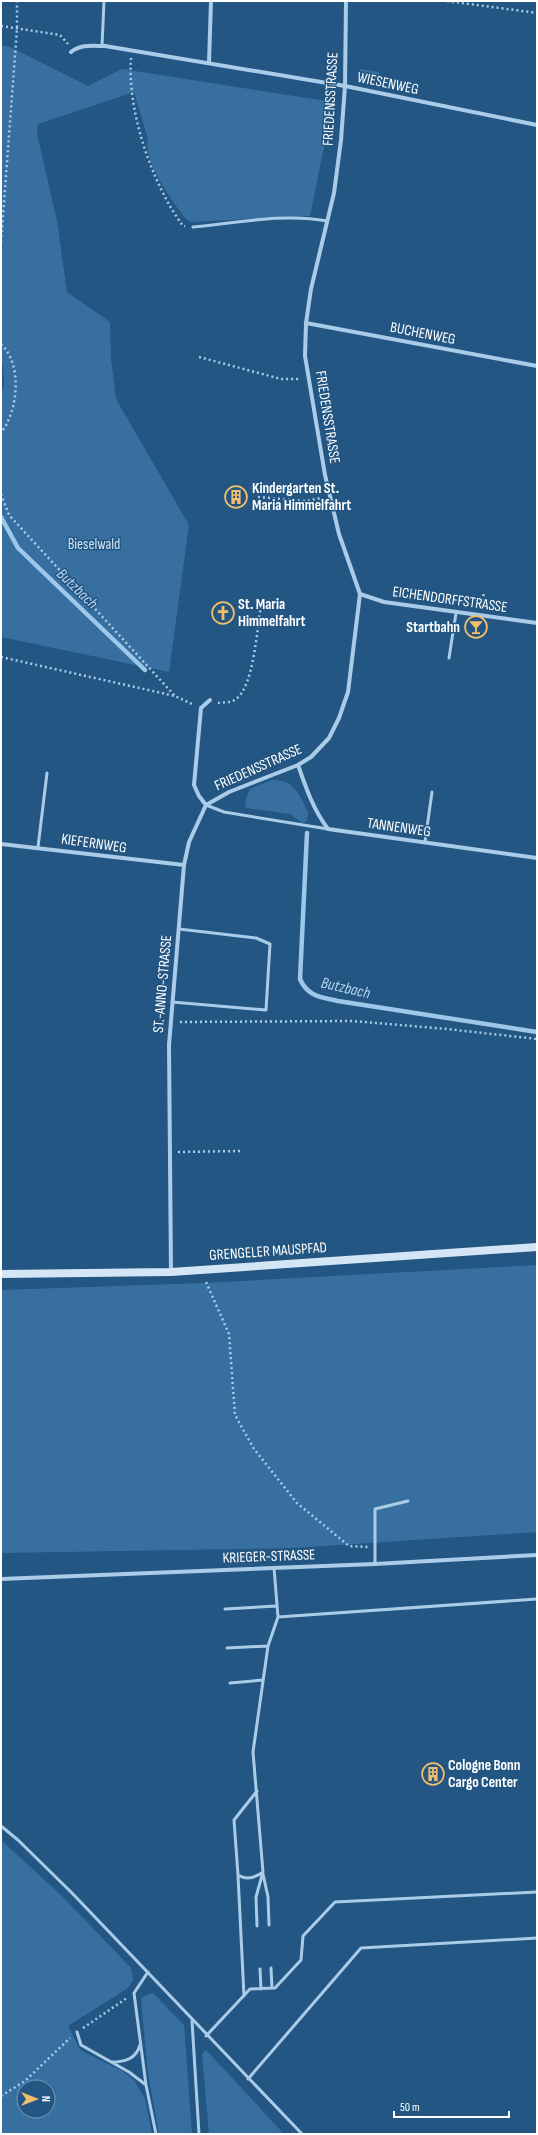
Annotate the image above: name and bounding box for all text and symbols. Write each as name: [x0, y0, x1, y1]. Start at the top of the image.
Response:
street label: FRIEDENSSTRASSE: [319, 52, 342, 146]
street label: WIESENWEG: [355, 68, 420, 99]
street label: BUCHENWEG: [389, 318, 457, 349]
street label: FRIEDENSSTRASSE: [311, 369, 344, 465]
place label: Kindergarten St. Maria Himmelfahrt: [252, 479, 351, 515]
building icon: Kindergarten St. Maria Himmelfahrt: [223, 484, 249, 510]
park label: Bieselwald: [68, 535, 120, 554]
water label: Butzbach: [52, 565, 102, 613]
street label: EICHENDORFFSTRASSE: [391, 582, 508, 617]
place label: St. Maria Himmelfahrt: [238, 595, 306, 631]
church icon: St. Maria Himmelfahrt: [210, 600, 236, 626]
bar icon: Startbahn: [463, 614, 489, 640]
place label: Startbahn: [406, 618, 460, 637]
street label: FRIEDENSSTRASSE: [211, 740, 305, 795]
street label: TANNENWEG: [366, 814, 432, 841]
street label: KIEFERNWEG: [60, 830, 128, 857]
street label: ST.-ANNO-STRASSE: [149, 934, 176, 1034]
water label: Butzbach: [319, 974, 372, 1003]
street label: GRENGELER MAUSPFAD: [209, 1238, 327, 1265]
street label: KRIEGER-STRASSE: [222, 1545, 316, 1568]
place label: Cologne Bonn Cargo Center: [448, 1756, 520, 1792]
building icon: Cologne Bonn Cargo Center: [420, 1761, 446, 1787]
north arrow: [16, 2079, 56, 2119]
scale bar: [394, 2093, 509, 2119]
text: N: [39, 2096, 52, 2102]
text: 50 m: [400, 2100, 420, 2115]

